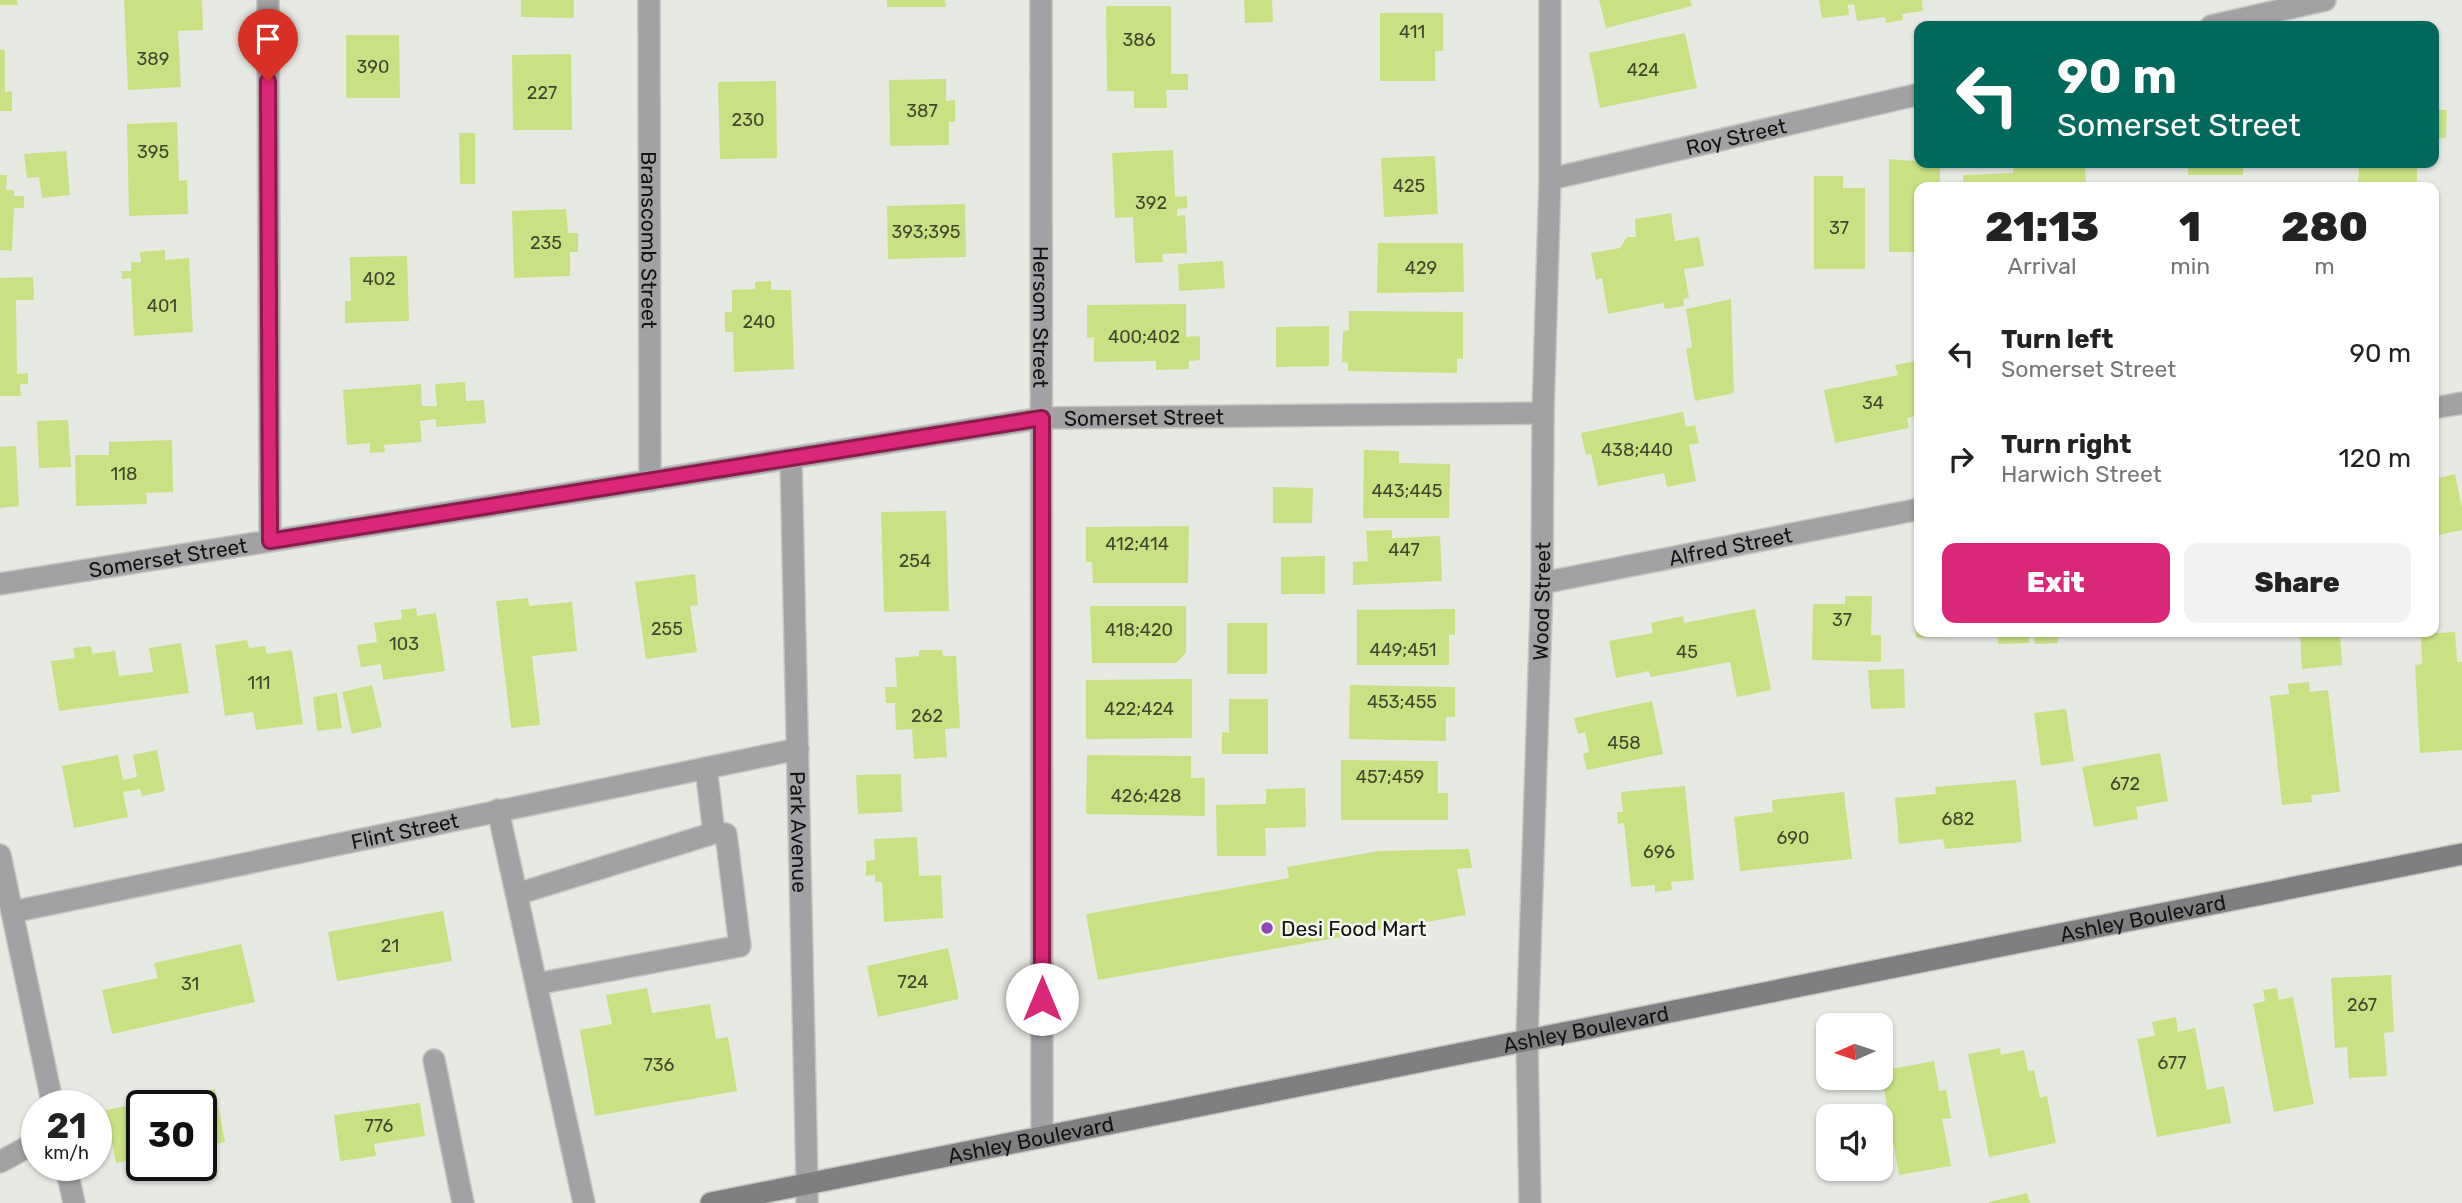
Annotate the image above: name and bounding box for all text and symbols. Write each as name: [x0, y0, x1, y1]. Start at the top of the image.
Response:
pin: [238, 9, 298, 81]
icon: arrive: [249, 20, 287, 58]
house number: 411: [1399, 21, 1425, 43]
house number: 386: [1122, 29, 1156, 51]
text: 90 m: [2057, 47, 2177, 105]
house number: 389: [137, 48, 169, 70]
icon: left: [1942, 49, 2033, 140]
house number: 390: [357, 56, 389, 78]
house number: 424: [1627, 59, 1659, 81]
house number: 227: [527, 82, 557, 104]
house number: 387: [906, 100, 938, 122]
text: Somerset Street: [2057, 106, 2301, 144]
house number: 230: [732, 109, 764, 131]
street label: Roy Street: [1684, 113, 1789, 160]
house number: 395: [137, 141, 169, 163]
street label: Branscomb Street: [637, 151, 662, 329]
house number: 425: [1393, 175, 1425, 197]
house number: 392: [1135, 192, 1167, 214]
text: 21:13: [1985, 202, 2099, 252]
text: 1: [2179, 202, 2201, 252]
text: 280: [2281, 202, 2368, 252]
house number: 37: [1829, 217, 1849, 239]
house number: 393;395: [891, 221, 961, 243]
house number: 235: [530, 232, 562, 254]
street label: Hersom Street: [1029, 246, 1054, 388]
text: Arrival: [2008, 252, 2077, 280]
text: min: [2170, 252, 2210, 280]
text: m: [2314, 252, 2335, 280]
house number: 429: [1405, 257, 1437, 279]
house number: 402: [362, 268, 396, 290]
house number: 401: [147, 295, 177, 317]
house number: 240: [743, 311, 776, 333]
text: Turn left: [2001, 324, 2113, 355]
house number: 400;402: [1108, 326, 1180, 348]
icon: left: [1942, 335, 1980, 373]
text: 90 m: [2350, 338, 2411, 369]
text: Somerset Street: [2001, 355, 2176, 383]
house number: 34: [1862, 392, 1884, 414]
street label: Somerset Street: [1064, 404, 1224, 430]
text: Turn right: [2001, 429, 2131, 460]
house number: 438;440: [1601, 439, 1673, 461]
icon: right: [1942, 440, 1980, 478]
text: 120 m: [2339, 443, 2411, 474]
text: Harwich Street: [2001, 460, 2162, 488]
house number: 118: [111, 463, 137, 485]
house number: 443;445: [1371, 480, 1443, 502]
street label: Alfred Street: [1667, 522, 1794, 570]
street label: Somerset Street: [87, 532, 249, 582]
house number: 412;414: [1105, 533, 1169, 555]
house number: 447: [1388, 539, 1420, 561]
street label: Wood Street: [1527, 542, 1555, 661]
button: Exit: [1942, 543, 2170, 623]
button: Share: [2184, 543, 2411, 623]
house number: 254: [899, 550, 931, 572]
house number: 37: [1832, 609, 1852, 631]
house number: 255: [651, 618, 683, 640]
house number: 418;420: [1105, 619, 1173, 641]
house number: 103: [389, 633, 419, 655]
house number: 449;451: [1369, 639, 1437, 661]
house number: 45: [1676, 641, 1698, 663]
house number: 111: [247, 672, 271, 694]
house number: 453;455: [1367, 691, 1437, 713]
house number: 422;424: [1104, 698, 1174, 720]
house number: 262: [911, 705, 943, 727]
house number: 458: [1607, 732, 1641, 754]
house number: 457;459: [1356, 766, 1424, 788]
street label: Park Avenue: [785, 771, 813, 893]
house number: 672: [2110, 773, 2140, 795]
house number: 426;428: [1111, 785, 1181, 807]
street label: Flint Street: [349, 807, 461, 854]
house number: 682: [1942, 808, 1974, 830]
house number: 690: [1777, 827, 1809, 849]
house number: 696: [1643, 841, 1675, 863]
street label: Ashley Boulevard: [2058, 889, 2228, 946]
place label: Desi Food Mart: [1281, 916, 1426, 941]
marker: Desi Food Mart: [1259, 920, 1275, 936]
house number: 21: [381, 935, 399, 957]
position arrow: [1005, 962, 1079, 1036]
house number: 724: [898, 971, 928, 993]
house number: 31: [181, 973, 199, 995]
house number: 267: [2347, 994, 2377, 1016]
street label: Ashley Boulevard: [1501, 1000, 1671, 1057]
north arrow: [1816, 1013, 1894, 1090]
map controls: [1816, 1013, 1893, 1181]
house number: 677: [2158, 1052, 2186, 1074]
house number: 736: [644, 1054, 675, 1076]
speed limit sign: 30: [126, 1090, 217, 1181]
button: sound: [1816, 1104, 1893, 1181]
text: 21: [46, 1105, 87, 1147]
street label: Ashley Boulevard: [946, 1111, 1116, 1168]
house number: 776: [365, 1115, 394, 1137]
text: km/h: [44, 1142, 89, 1164]

